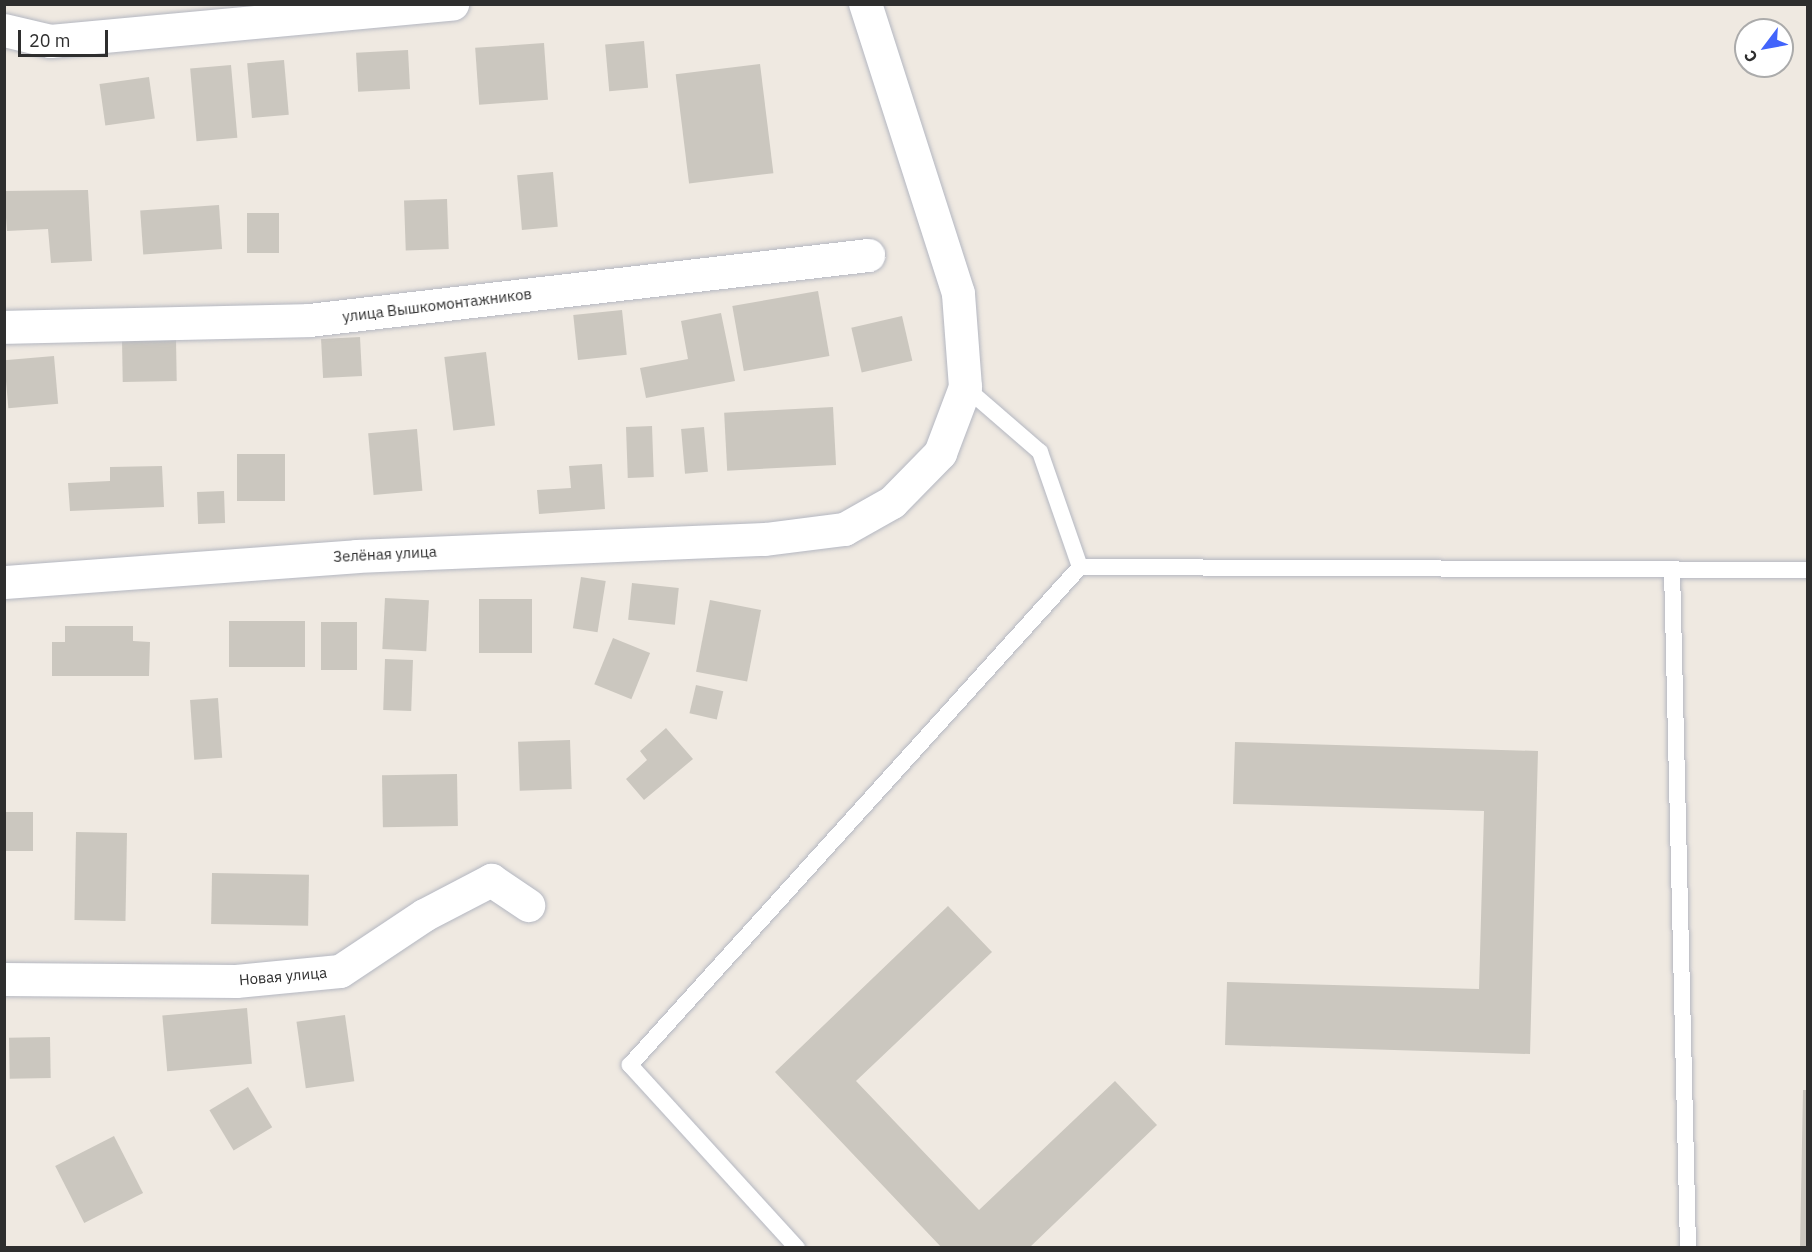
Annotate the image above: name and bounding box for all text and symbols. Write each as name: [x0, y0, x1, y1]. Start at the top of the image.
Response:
scale bar: [21, 18, 111, 56]
north arrow: [1734, 18, 1794, 78]
text: 20 m: [29, 29, 71, 52]
text: С: [1739, 47, 1762, 66]
street label: улица Вышкомонтажников: [341, 284, 533, 326]
street label: Зелёная улица: [333, 542, 437, 566]
street label: Новая улица: [238, 963, 328, 989]

